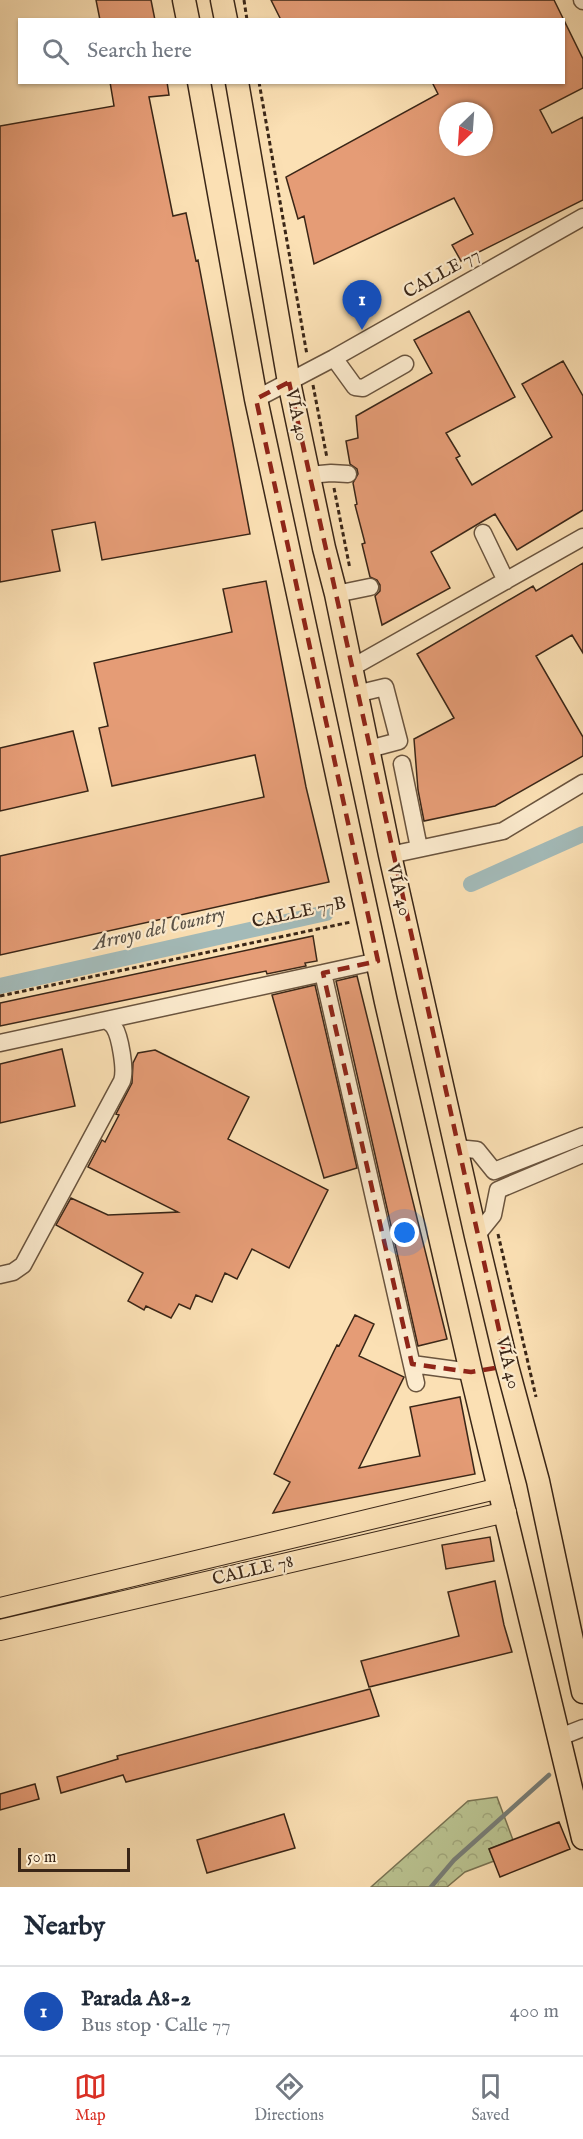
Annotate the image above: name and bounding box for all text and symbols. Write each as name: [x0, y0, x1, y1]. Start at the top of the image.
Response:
search box: [18, 18, 565, 84]
icon: search: [39, 35, 72, 68]
text: Search here: [87, 37, 192, 65]
north arrow: [439, 102, 493, 156]
street label: CALLE 77: [400, 244, 484, 304]
pin: 1: [342, 280, 382, 330]
street label: VÍA 40: [279, 385, 315, 443]
street label: VÍA 40: [380, 860, 418, 919]
street label: CALLE 77B: [250, 892, 348, 934]
water label: Arroyo del Country: [88, 901, 228, 957]
your location: [390, 1218, 419, 1247]
street label: VÍA 40: [489, 1333, 527, 1392]
street label: CALLE 78: [210, 1551, 296, 1591]
scale bar: [18, 1845, 130, 1872]
text: 50 m: [27, 1848, 56, 1868]
text: Nearby: [24, 1910, 105, 1943]
text: Parada A8-2: [81, 1985, 191, 2013]
text: 1: [40, 1999, 47, 2024]
text: 400 m: [510, 1999, 559, 2024]
text: Bus stop · Calle 77: [81, 2013, 231, 2038]
tab: Map: [74, 2070, 107, 2126]
tab: Directions: [254, 2070, 324, 2126]
tab: Saved: [471, 2070, 509, 2126]

